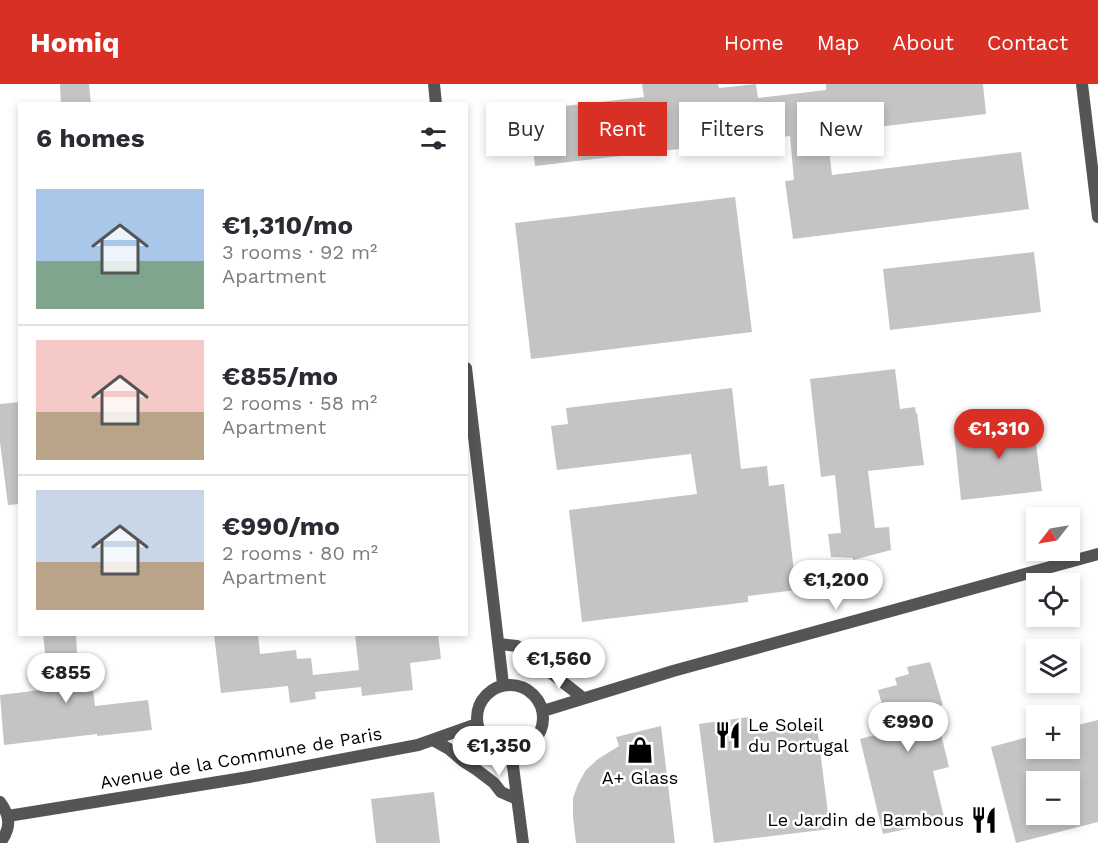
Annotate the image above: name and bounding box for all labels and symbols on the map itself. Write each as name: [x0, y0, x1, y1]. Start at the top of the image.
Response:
pin: €1,310: [950, 409, 1048, 460]
north arrow: [1026, 507, 1080, 561]
pin: €1,200: [787, 560, 885, 611]
pin: €1,560: [510, 639, 608, 690]
pin: €855: [30, 653, 102, 704]
pin: €990: [872, 702, 944, 753]
place label: Le Soleil du Portugal: [748, 714, 849, 756]
restaurant icon: Le Soleil du Portugal: [713, 720, 743, 750]
street label: Avenue de la Commune de Paris: [98, 722, 383, 793]
pin: €1,350: [450, 726, 548, 777]
shop icon: A+ Glass: [625, 735, 655, 765]
place label: A+ Glass: [602, 767, 678, 788]
restaurant icon: Le Jardin de Bambous: [969, 805, 999, 835]
place label: Le Jardin de Bambous: [767, 809, 964, 830]

